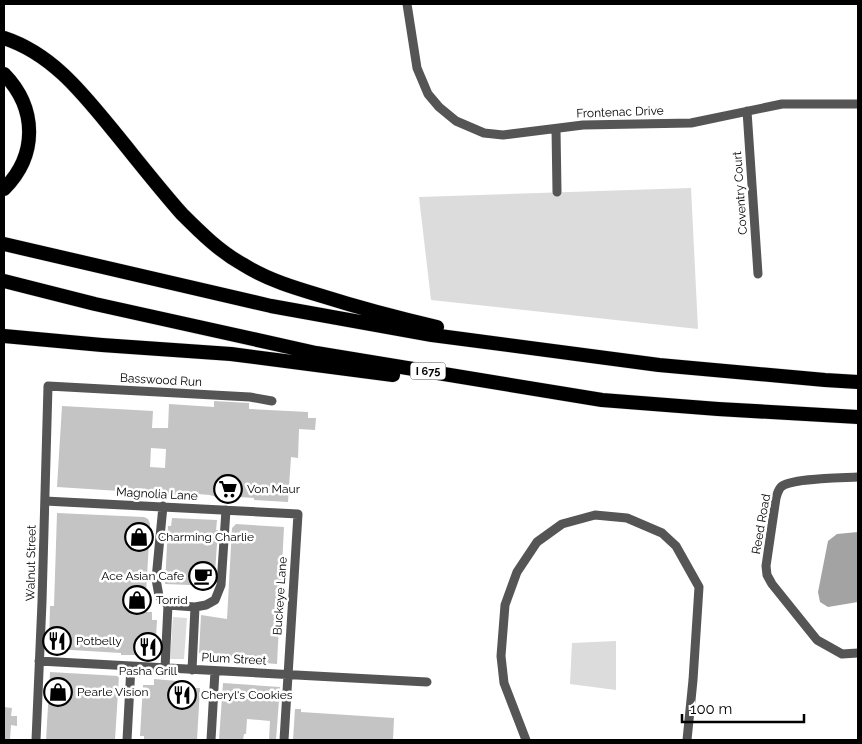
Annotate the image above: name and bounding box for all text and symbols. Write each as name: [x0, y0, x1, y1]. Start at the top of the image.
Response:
street label: Frontenac Drive: [576, 103, 664, 121]
street label: Coventry Court: [730, 151, 750, 235]
road number: I 675: [410, 362, 446, 380]
street label: Basswood Run: [120, 371, 202, 389]
supermarket icon: Von Maur: [213, 474, 243, 504]
place label: Von Maur: [247, 482, 301, 496]
street label: Magnolia Lane: [116, 485, 198, 503]
street label: Reed Road: [749, 493, 773, 555]
shop icon: Charming Charlie: [124, 522, 154, 552]
street label: Walnut Street: [23, 525, 39, 601]
place label: Charming Charlie: [158, 530, 254, 544]
street label: Buckeye Lane: [270, 556, 290, 636]
cafe icon: Ace Asian Cafe: [188, 561, 218, 591]
place label: Ace Asian Cafe: [101, 569, 184, 583]
shop icon: Torrid: [122, 585, 152, 615]
place label: Torrid: [156, 593, 188, 607]
restaurant icon: Potbelly: [42, 626, 72, 656]
restaurant icon: Pasha Grill: [133, 632, 163, 662]
place label: Potbelly: [76, 634, 122, 648]
street label: Plum Street: [201, 650, 267, 668]
place label: Pasha Grill: [119, 664, 178, 678]
shop icon: Pearle Vision: [43, 677, 73, 707]
restaurant icon: Cheryl's Cookies: [167, 680, 197, 710]
place label: Pearle Vision: [77, 685, 148, 699]
place label: Cheryl's Cookies: [201, 688, 293, 702]
scale bar: [682, 692, 804, 724]
text: 100 m: [690, 700, 732, 718]

